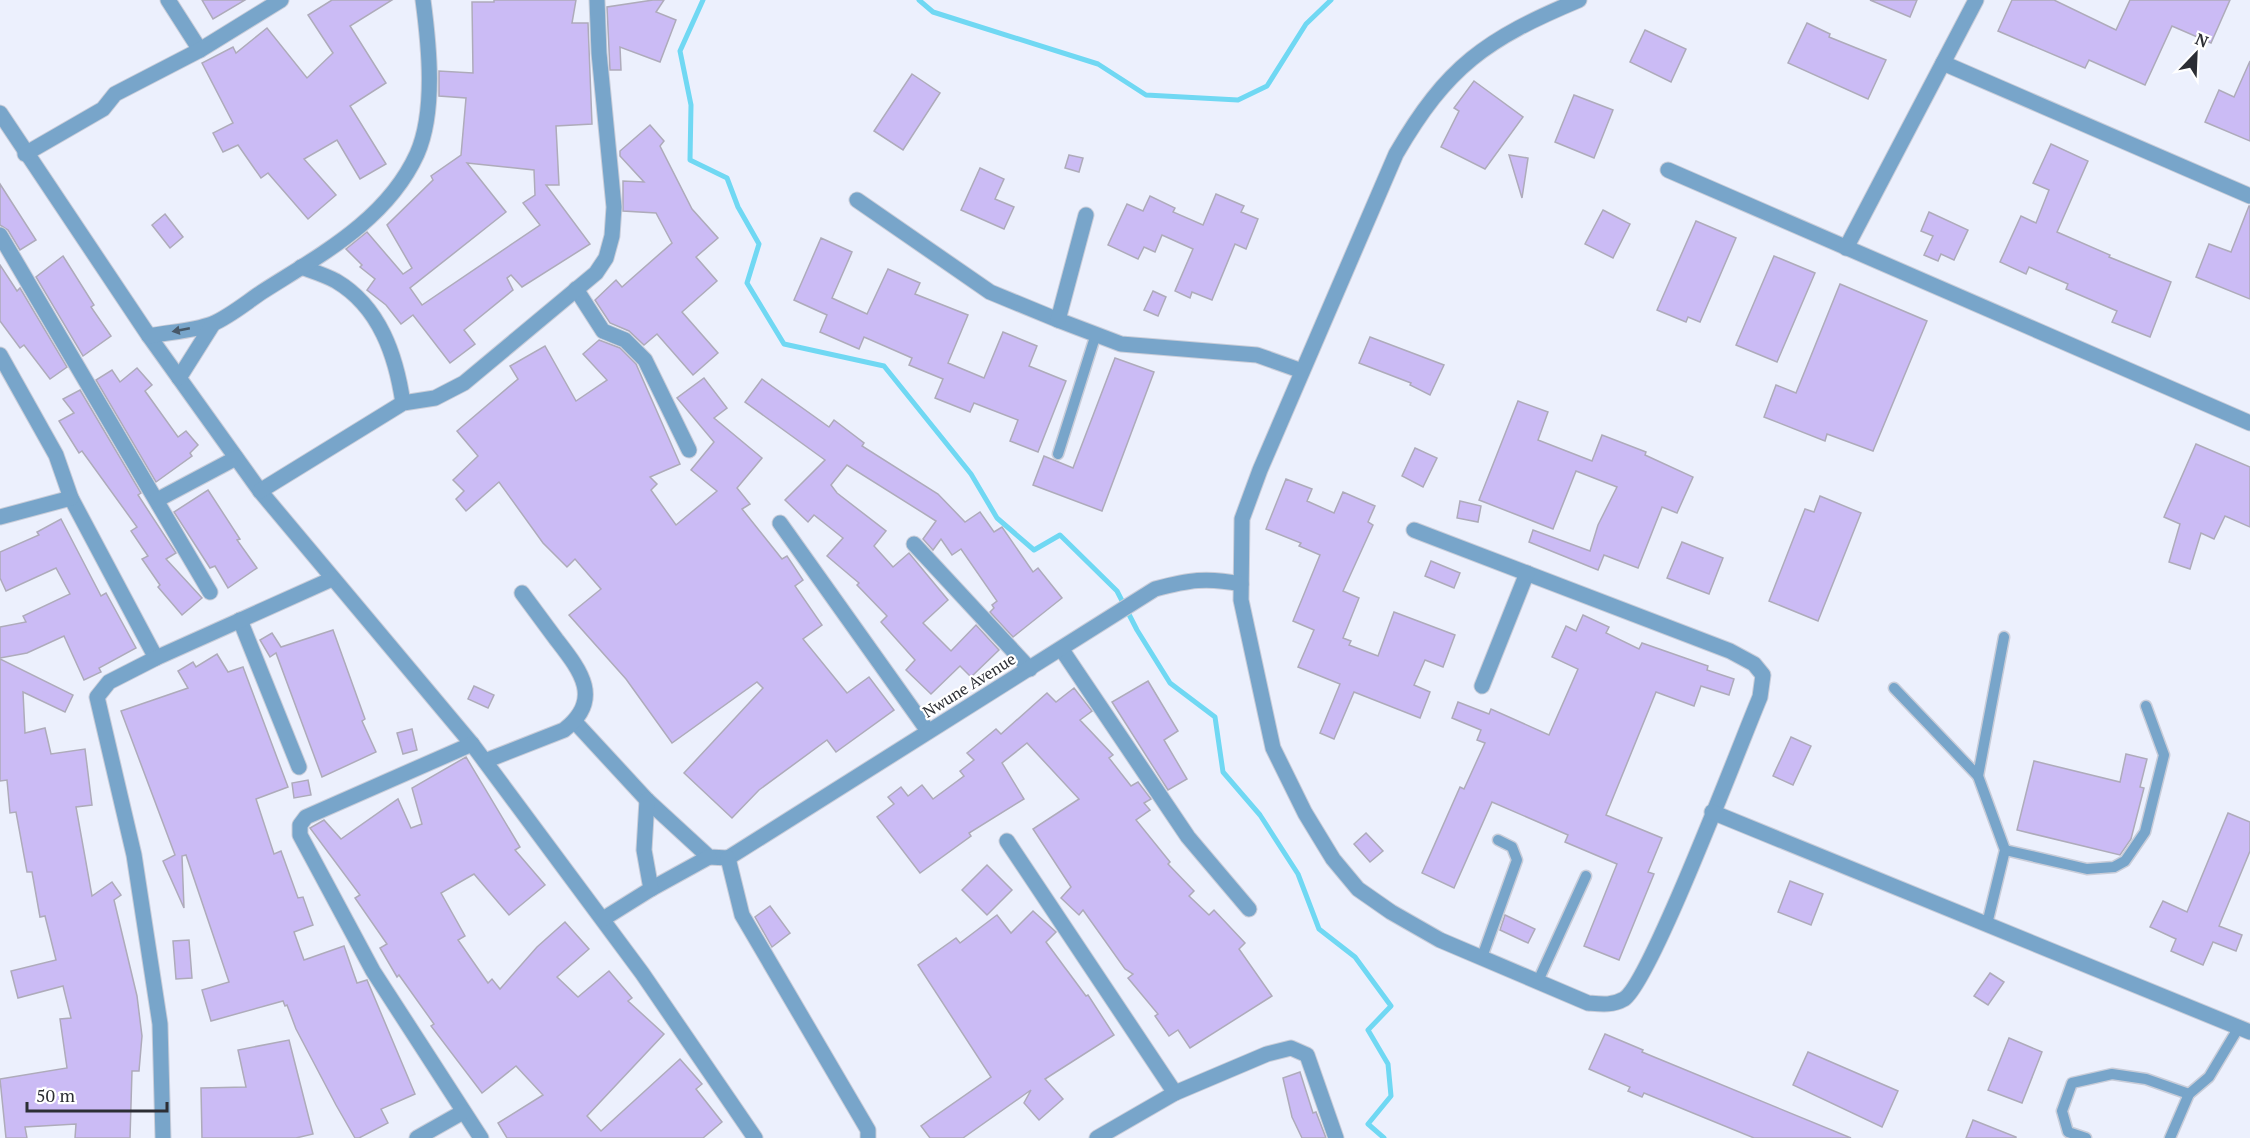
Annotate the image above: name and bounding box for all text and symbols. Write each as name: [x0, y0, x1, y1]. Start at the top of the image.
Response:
north arrow: [2166, 24, 2226, 84]
text: N: [2192, 28, 2212, 53]
one-way arrow: [171, 326, 190, 335]
street label: Nwune Avenue: [918, 648, 1020, 722]
scale bar: [27, 1075, 166, 1113]
text: 50 m: [36, 1083, 76, 1107]

